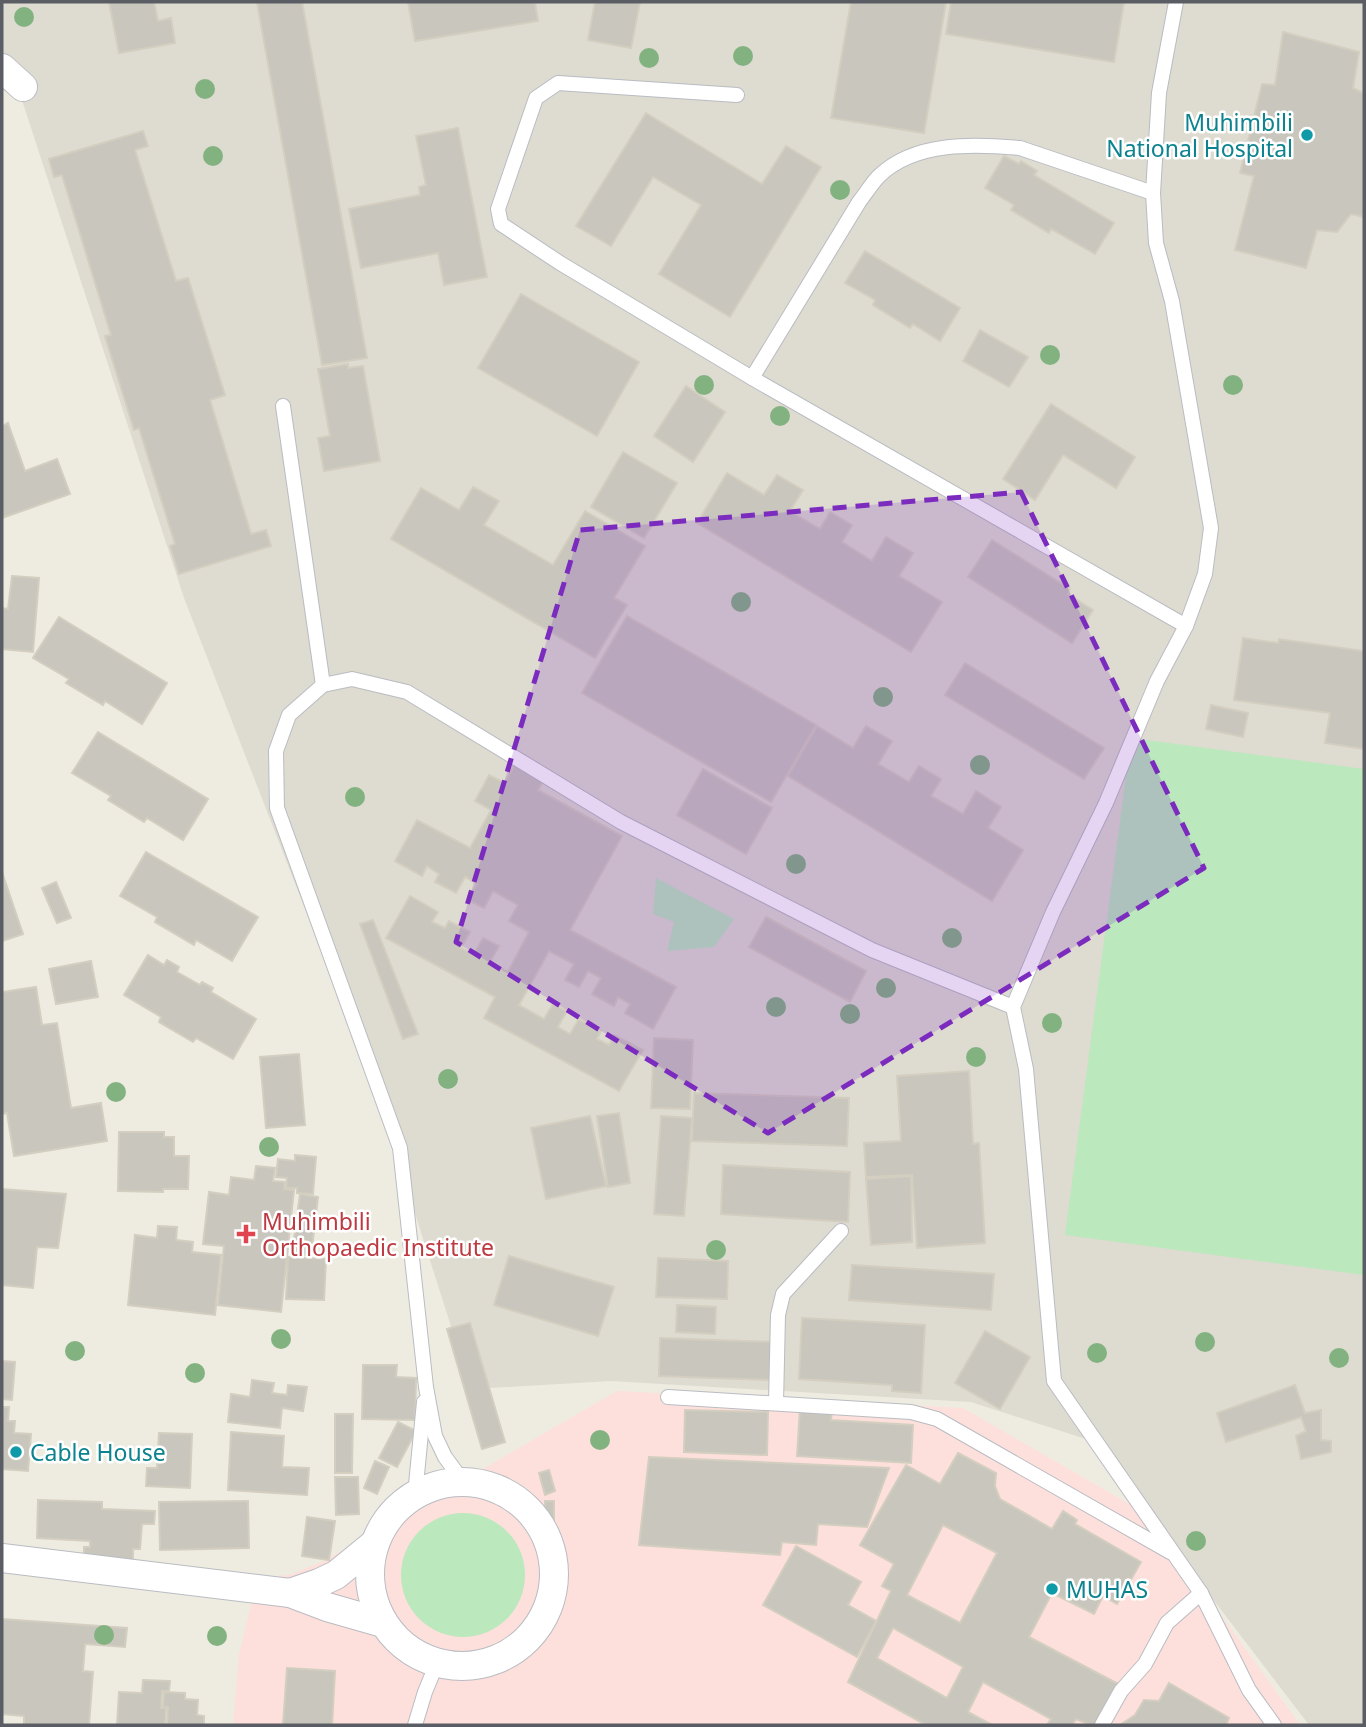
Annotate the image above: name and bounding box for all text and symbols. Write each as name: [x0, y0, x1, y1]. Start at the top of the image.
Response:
place label: Muhimbili National Hospital: [1106, 106, 1293, 164]
marker: Muhimbili National Hospital: [1299, 127, 1315, 143]
place label: Muhimbili Orthopaedic Institute: [262, 1205, 494, 1263]
marker: Muhimbili Orthopaedic Institute: [236, 1224, 256, 1244]
place label: Cable House: [30, 1436, 166, 1468]
marker: Cable House: [8, 1444, 24, 1460]
place label: MUHAS: [1066, 1573, 1148, 1605]
marker: MUHAS: [1044, 1581, 1060, 1597]

